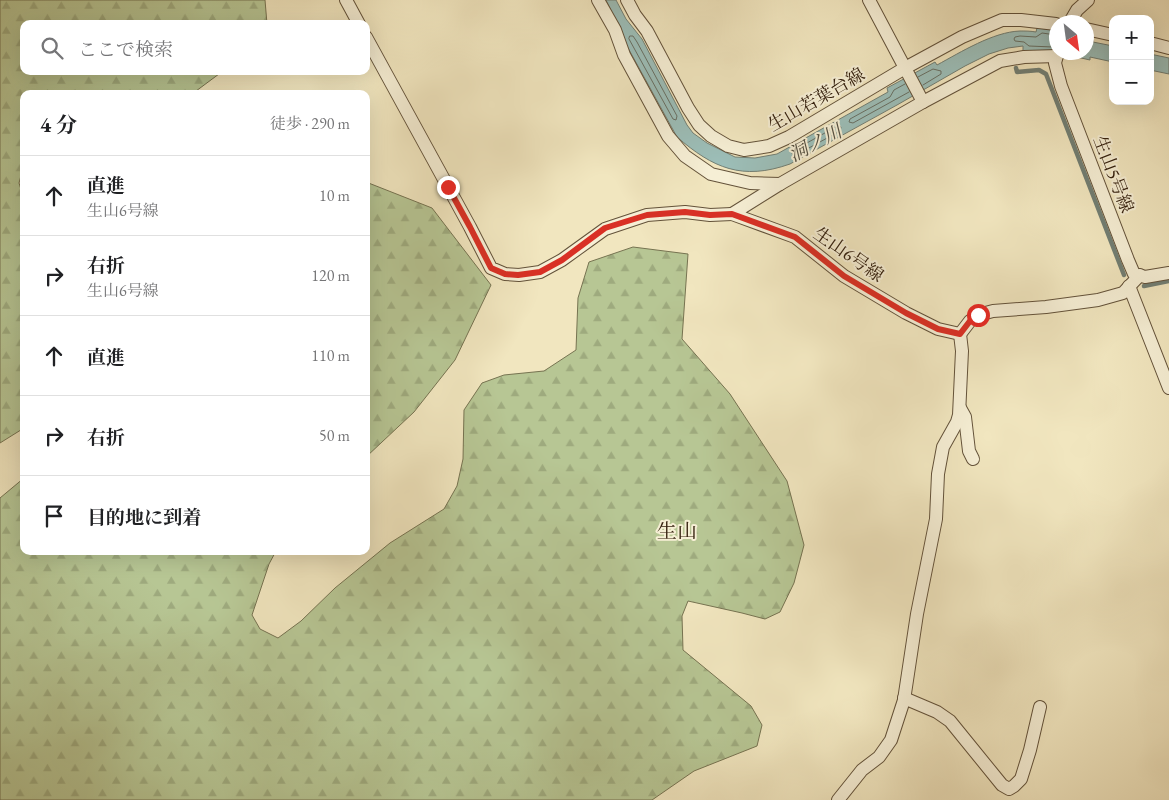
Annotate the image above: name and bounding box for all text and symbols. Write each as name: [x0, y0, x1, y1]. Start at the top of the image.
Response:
north arrow: [1049, 15, 1094, 60]
map controls: [1109, 15, 1154, 105]
button: +: [1109, 15, 1154, 60]
search box: [20, 20, 370, 75]
icon: search: [38, 34, 66, 62]
text: ここで検索: [78, 37, 173, 62]
button: −: [1109, 60, 1154, 105]
street label: 生山若葉台線: [763, 62, 869, 136]
text: 4 分: [40, 111, 77, 138]
text: 徒歩 · 290 m: [270, 113, 350, 134]
water label: 洞ノ川: [784, 118, 848, 167]
street label: 生山5号線: [1089, 132, 1139, 216]
text: 直進: [87, 173, 125, 198]
route end: [437, 176, 460, 199]
icon: ahead: [40, 182, 68, 210]
text: 10 m: [319, 185, 350, 206]
text: 生山6号線: [87, 200, 159, 221]
street label: 生山6号線: [809, 221, 889, 287]
text: 右折: [87, 253, 125, 278]
icon: right: [40, 262, 68, 290]
text: 120 m: [311, 265, 350, 286]
text: 生山6号線: [87, 280, 159, 301]
route start: [967, 304, 990, 327]
icon: ahead: [40, 342, 68, 370]
text: 直進: [87, 345, 125, 370]
text: 110 m: [311, 345, 350, 366]
icon: right: [40, 422, 68, 450]
text: 右折: [87, 425, 125, 450]
text: 50 m: [319, 425, 350, 446]
icon: arrive: [40, 502, 68, 530]
text: 目的地に到着: [87, 505, 201, 530]
district label: 生山: [657, 518, 697, 544]

